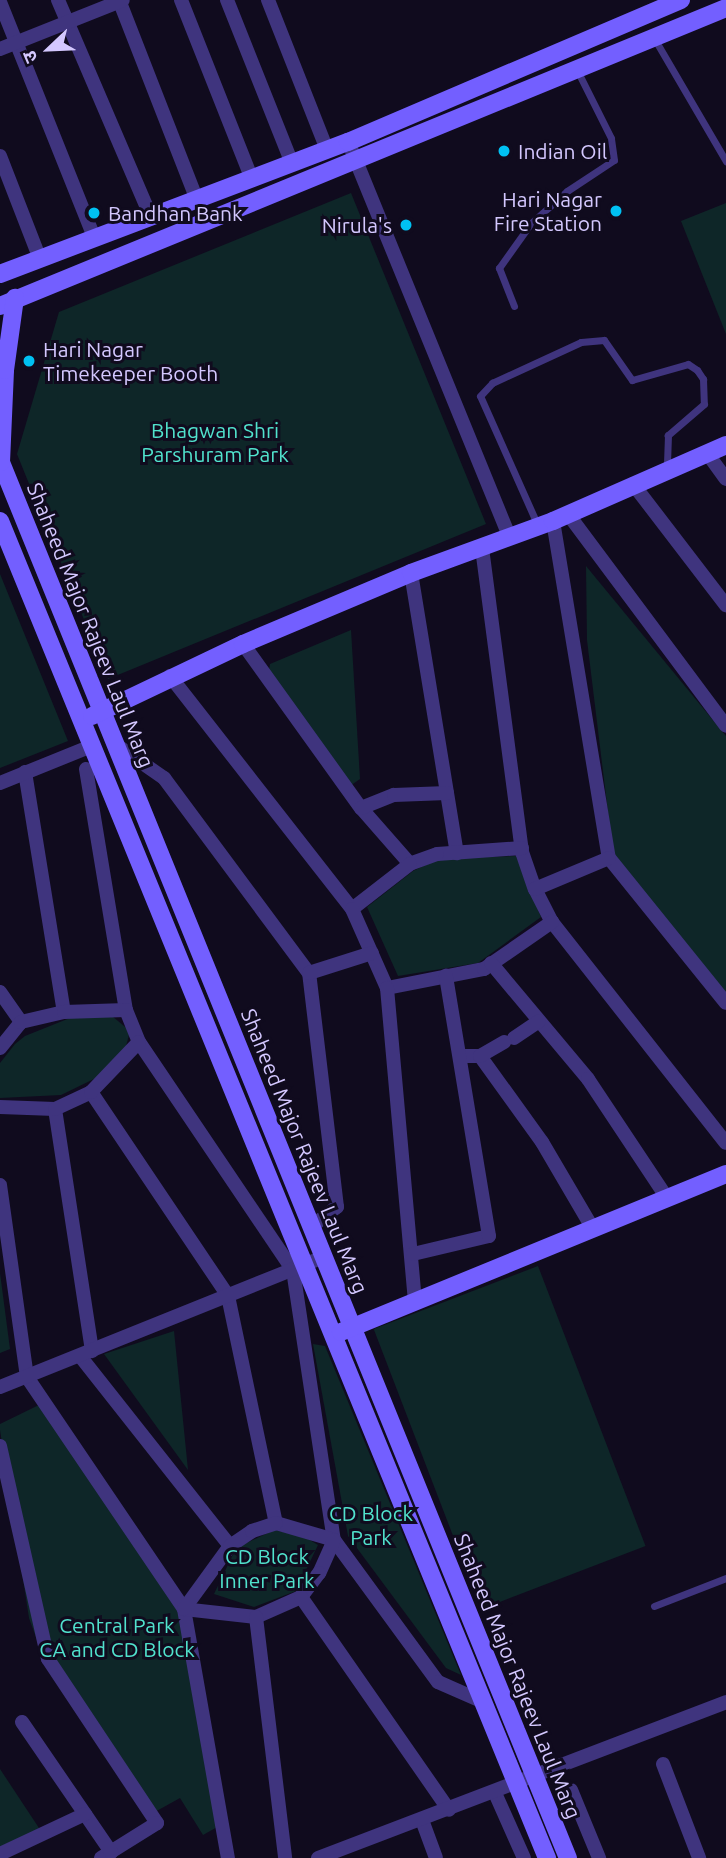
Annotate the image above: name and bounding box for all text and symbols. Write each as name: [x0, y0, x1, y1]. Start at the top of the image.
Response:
north arrow: [14, 14, 84, 84]
text: उ: [17, 48, 42, 67]
place label: Indian Oil: [518, 138, 607, 164]
marker: Indian Oil: [496, 143, 512, 159]
place label: Hari Nagar Fire Station: [494, 186, 602, 236]
place label: Bandhan Bank: [108, 200, 243, 226]
marker: Hari Nagar Fire Station: [608, 203, 624, 219]
marker: Bandhan Bank: [86, 205, 102, 221]
place label: Nirula's: [322, 212, 392, 238]
marker: Nirula's: [398, 217, 414, 233]
place label: Hari Nagar Timekeeper Booth: [43, 336, 218, 386]
marker: Hari Nagar Timekeeper Booth: [21, 353, 37, 369]
park label: Bhagwan Shri Parshuram Park: [141, 417, 289, 467]
street label: Shaheed Major Rajeev Laul Marg: [22, 479, 160, 771]
street label: Shaheed Major Rajeev Laul Marg: [236, 1005, 374, 1297]
park label: CD Block Park: [329, 1500, 413, 1550]
street label: Shaheed Major Rajeev Laul Marg: [449, 1530, 587, 1822]
park label: CD Block Inner Park: [219, 1543, 315, 1593]
park label: Central Park CA and CD Block: [39, 1612, 195, 1662]

